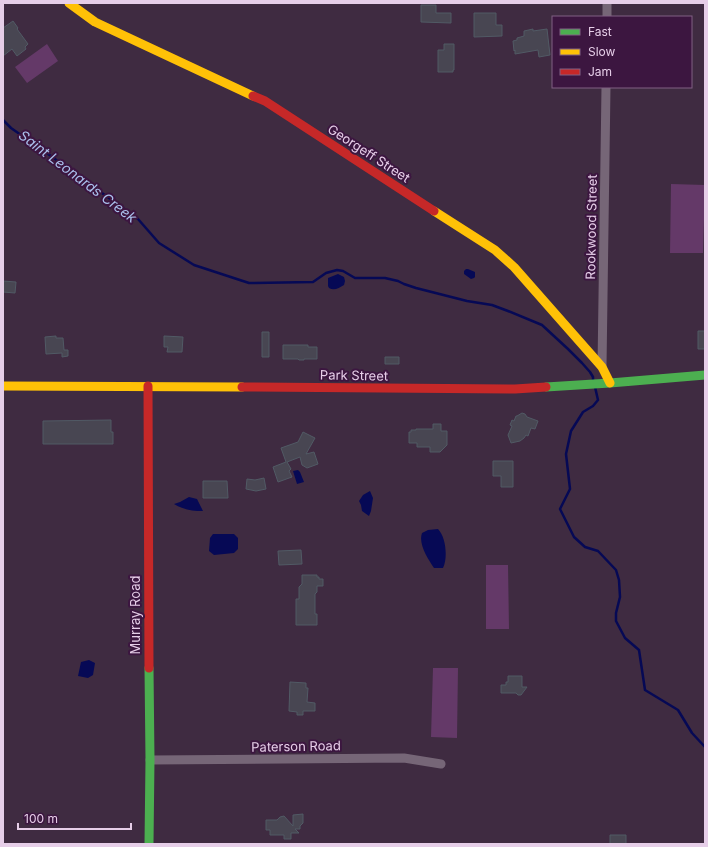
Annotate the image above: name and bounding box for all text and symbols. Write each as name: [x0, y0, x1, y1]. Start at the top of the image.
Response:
legend: [552, 16, 692, 88]
text: Fast: [588, 24, 612, 39]
text: Slow: [588, 44, 616, 59]
text: Jam: [588, 64, 612, 79]
street label: Georgeff Street: [325, 120, 413, 186]
water label: Saint Leonards Creek: [16, 126, 140, 226]
street label: Rookwood Street: [582, 174, 600, 280]
street label: Park Street: [320, 366, 388, 384]
street label: Murray Road: [127, 576, 143, 654]
street label: Paterson Road: [251, 737, 341, 755]
scale bar: [18, 805, 131, 831]
text: 100 m: [24, 811, 58, 826]

